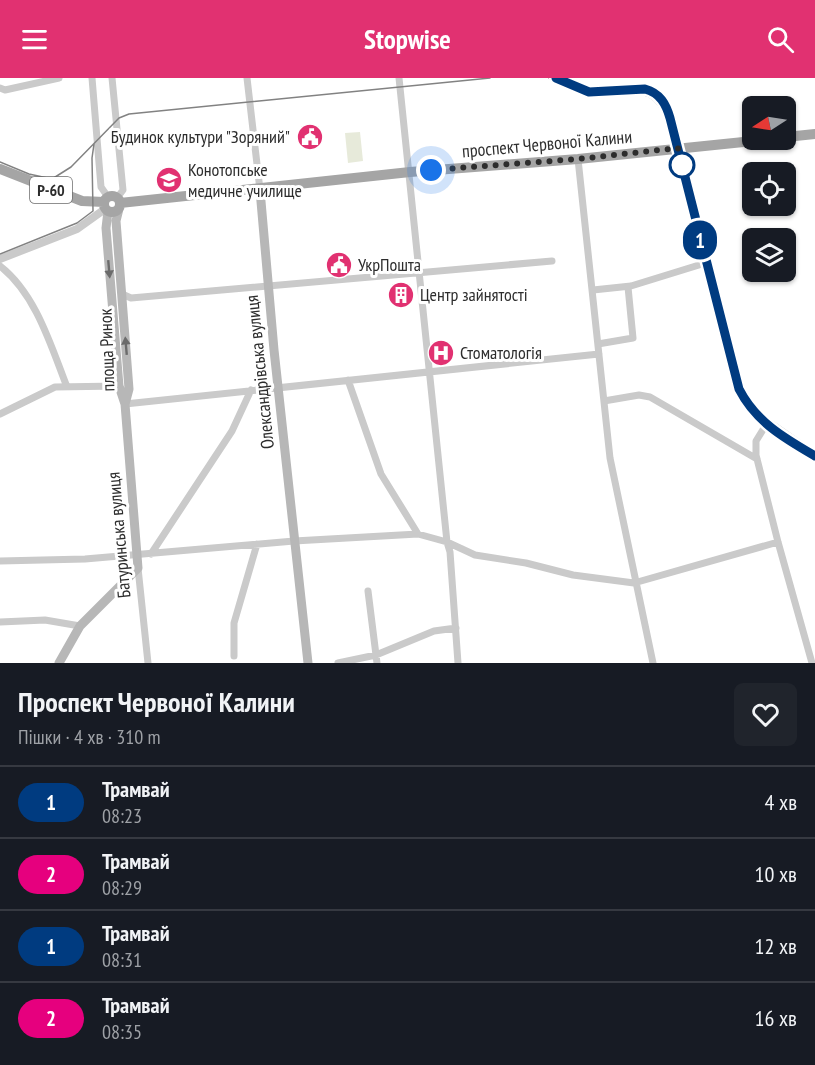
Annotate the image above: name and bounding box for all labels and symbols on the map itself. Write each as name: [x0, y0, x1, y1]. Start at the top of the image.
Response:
north arrow: [742, 96, 796, 150]
public building icon: Будинок культури "Зоряний": [295, 122, 325, 152]
place label: Будинок культури "Зоряний": [111, 125, 290, 148]
street label: проспект Червоної Калини: [461, 125, 633, 162]
unlabelled marker: [669, 152, 695, 178]
your location: [416, 155, 446, 185]
place label: Конотопське медичне училище: [188, 158, 302, 202]
school or university icon: Конотопське медичне училище: [154, 165, 184, 195]
road number: Р-60: [30, 177, 72, 203]
line badge: 1: [680, 220, 720, 260]
public building icon: УкрПошта: [324, 250, 354, 280]
place label: УкрПошта: [358, 253, 421, 276]
one-way arrow: [104, 260, 114, 279]
building icon: Центр зайнятості: [386, 280, 416, 310]
place label: Центр зайнятості: [420, 283, 528, 306]
street label: Олександрівська вулиця: [240, 294, 279, 450]
street label: площа Ринок: [94, 308, 119, 392]
one-way arrow: [121, 337, 130, 356]
hospital icon: Стоматологія: [426, 338, 456, 368]
place label: Стоматологія: [460, 341, 542, 364]
street label: Батуринська вулиця: [102, 471, 135, 599]

